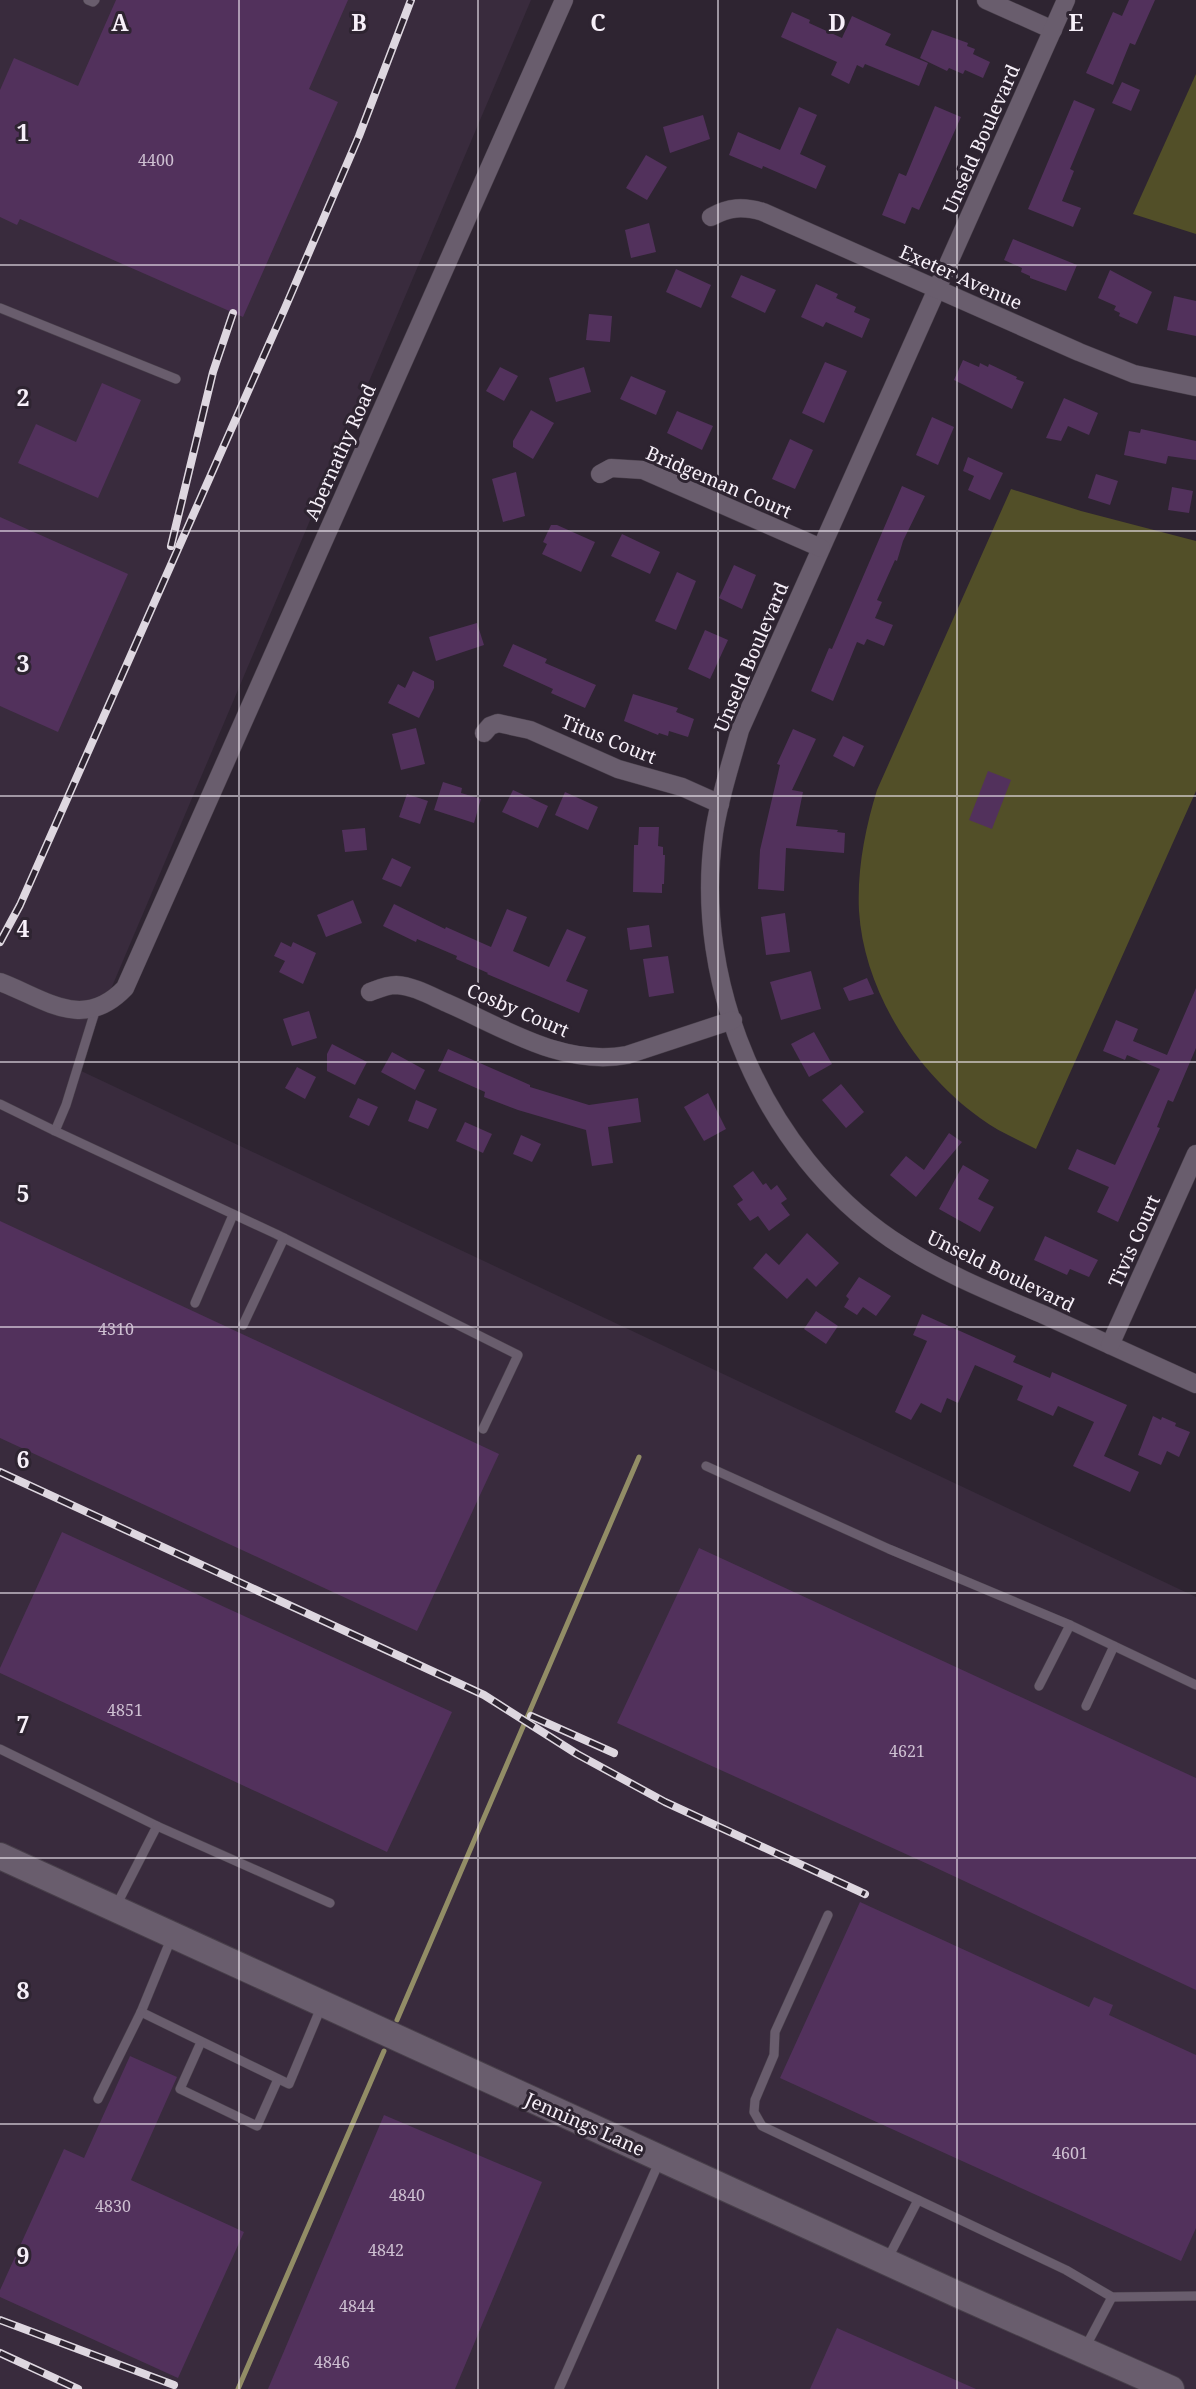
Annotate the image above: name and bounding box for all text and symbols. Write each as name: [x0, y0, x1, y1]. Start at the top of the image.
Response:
text: A: [111, 6, 129, 38]
text: B: [351, 6, 367, 38]
text: C: [590, 6, 606, 38]
text: D: [828, 6, 846, 38]
text: E: [1068, 6, 1084, 38]
street label: Unseld Boulevard: [936, 60, 1026, 218]
text: 1: [17, 116, 30, 148]
house number: 4400: [138, 149, 174, 171]
street label: Exeter Avenue: [896, 238, 1026, 316]
street label: Abernathy Road: [298, 379, 382, 524]
text: 2: [17, 381, 30, 413]
street label: Bridgeman Court: [642, 440, 796, 525]
street label: Unseld Boulevard: [708, 578, 795, 736]
text: 3: [17, 647, 30, 679]
street label: Titus Court: [558, 708, 661, 770]
text: 4: [17, 912, 30, 944]
street label: Cosby Court: [463, 977, 573, 1043]
text: 5: [17, 1177, 30, 1209]
street label: Tivis Court: [1102, 1190, 1166, 1291]
street label: Unseld Boulevard: [923, 1224, 1079, 1318]
house number: 4310: [98, 1318, 134, 1340]
text: 6: [17, 1443, 30, 1475]
house number: 4851: [107, 1699, 143, 1721]
text: 7: [17, 1708, 30, 1740]
house number: 4621: [889, 1740, 925, 1762]
text: 8: [17, 1974, 30, 2006]
street label: Jennings Lane: [520, 2086, 649, 2162]
house number: 4601: [1052, 2142, 1088, 2164]
house number: 4840: [389, 2184, 425, 2206]
house number: 4830: [95, 2195, 131, 2217]
text: 9: [17, 2239, 30, 2271]
house number: 4842: [368, 2239, 404, 2261]
house number: 4844: [339, 2295, 375, 2317]
house number: 4846: [314, 2351, 350, 2373]

